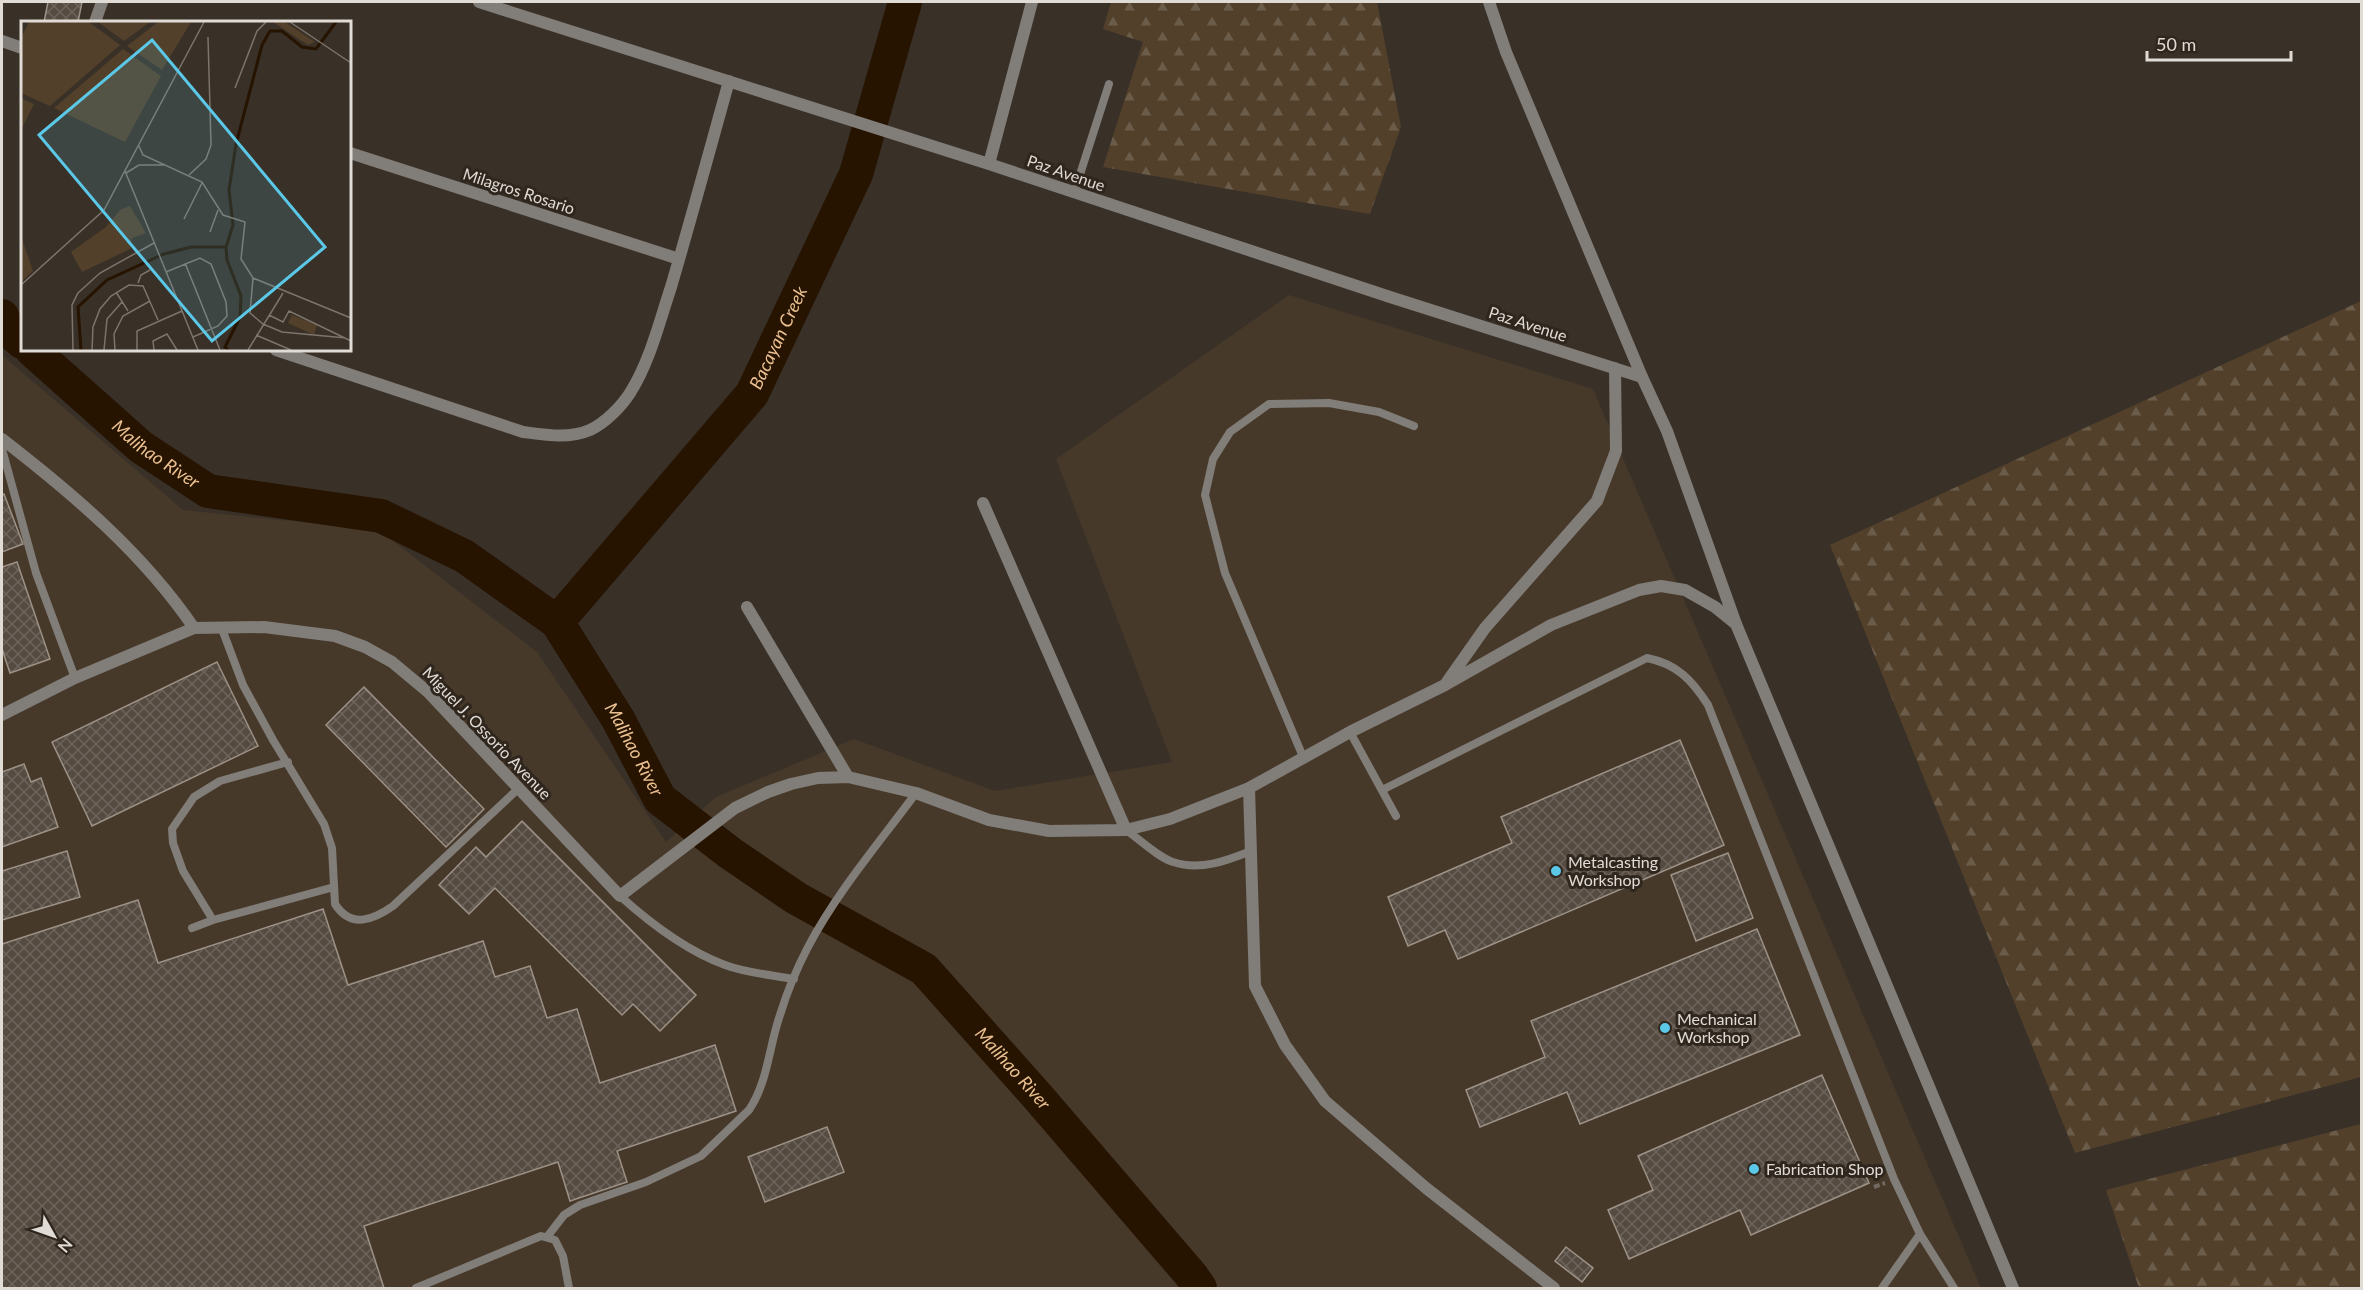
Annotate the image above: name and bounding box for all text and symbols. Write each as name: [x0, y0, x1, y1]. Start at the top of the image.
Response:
inset map: [21, 21, 351, 351]
scale bar: [2147, 24, 2291, 62]
text: 50 m: [2156, 33, 2196, 55]
street label: Paz Avenue: [1025, 150, 1108, 195]
street label: Milagros Rosario: [461, 164, 577, 218]
water label: Bacayan Creek: [744, 282, 811, 393]
street label: Paz Avenue: [1487, 302, 1570, 345]
water label: Malihao River: [108, 415, 205, 493]
street label: Miguel J. Ossorio Avenue: [419, 662, 556, 803]
water label: Malihao River: [601, 698, 669, 800]
place label: Metalcasting Workshop: [1568, 852, 1658, 889]
marker: Metalcasting Workshop: [1549, 864, 1563, 878]
place label: Mechanical Workshop: [1677, 1009, 1757, 1046]
marker: Mechanical Workshop: [1658, 1021, 1672, 1035]
water label: Malihao River: [971, 1022, 1056, 1114]
place label: Fabrication Shop: [1766, 1159, 1883, 1178]
marker: Fabrication Shop: [1747, 1162, 1761, 1176]
north arrow: [24, 1206, 84, 1266]
text: N: [55, 1235, 77, 1257]

